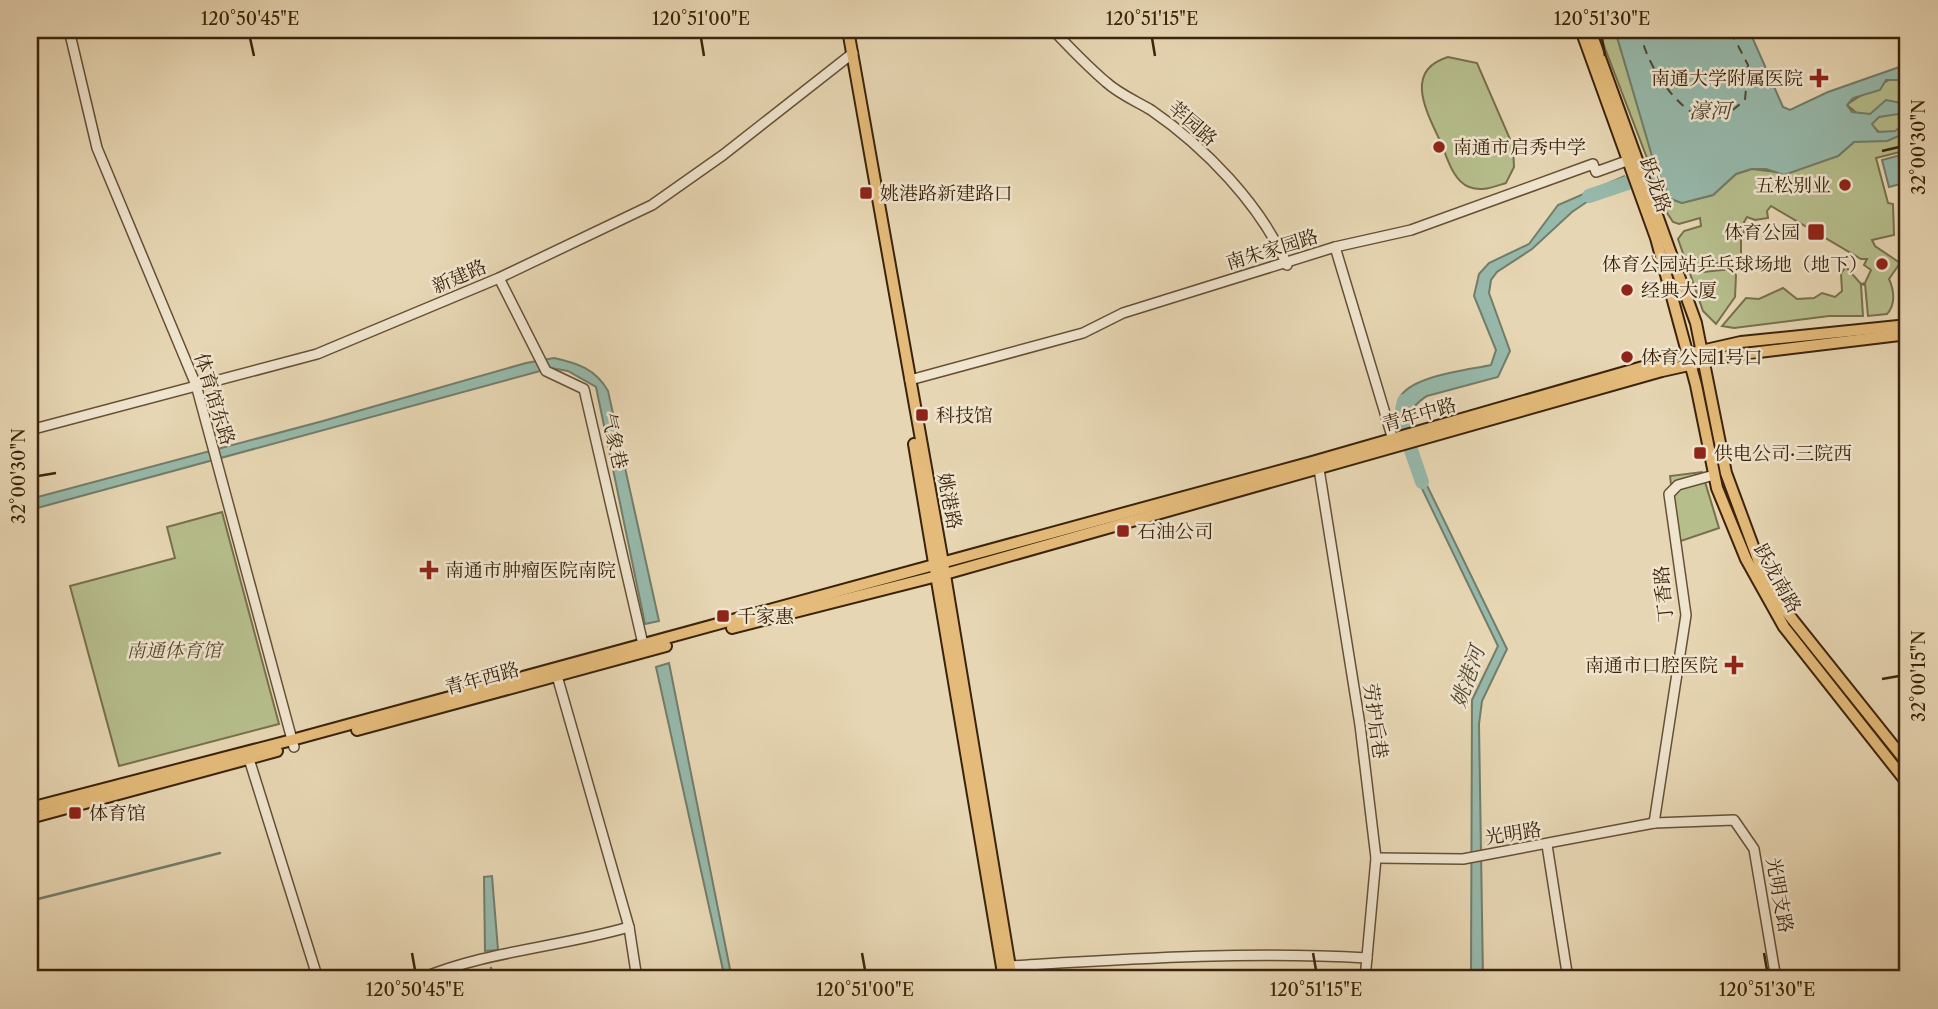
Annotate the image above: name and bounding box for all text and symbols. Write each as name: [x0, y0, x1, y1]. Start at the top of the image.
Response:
text: 120°50'45"E: [201, 8, 299, 30]
text: 120°51'00"E: [652, 8, 750, 30]
text: 120°51'15"E: [1106, 8, 1198, 30]
text: 120°51'30"E: [1554, 8, 1650, 30]
place label: 南通大学附属医院: [1651, 67, 1803, 90]
marker: 南通大学附属医院: [1809, 68, 1829, 88]
street label: 莘园路: [1164, 96, 1222, 151]
water label: 濠河: [1689, 98, 1735, 123]
text: 32°00'30"N: [1908, 99, 1930, 195]
place label: 南通市启秀中学: [1453, 136, 1586, 159]
marker: 南通市启秀中学: [1431, 139, 1447, 155]
street label: 跃龙路: [1635, 154, 1676, 216]
place label: 五松别业: [1755, 174, 1831, 197]
marker: 五松别业: [1837, 177, 1853, 193]
place label: 姚港路新建路口: [880, 182, 1013, 205]
marker: 姚港路新建路口: [858, 185, 874, 201]
place label: 体育公园: [1724, 221, 1800, 244]
marker: 体育公园: [1806, 222, 1826, 242]
street label: 南朱家园路: [1223, 225, 1321, 274]
place label: 体育公园站乒乓球场地（地下）: [1602, 253, 1868, 276]
street label: 新建路: [428, 255, 490, 298]
marker: 体育公园站乒乓球场地（地下）: [1874, 256, 1890, 272]
place label: 经典大厦: [1641, 279, 1717, 302]
marker: 经典大厦: [1619, 282, 1635, 298]
place label: 体育公园1号口: [1641, 346, 1763, 369]
marker: 体育公园1号口: [1619, 349, 1635, 365]
street label: 体育馆东路: [190, 350, 239, 448]
street label: 青年中路: [1379, 393, 1459, 436]
place label: 科技馆: [936, 404, 993, 427]
marker: 科技馆: [914, 407, 930, 423]
street label: 气象巷: [597, 411, 632, 471]
text: 32°00'30"N: [8, 428, 30, 524]
place label: 供电公司·三院西: [1714, 442, 1852, 465]
marker: 供电公司·三院西: [1692, 445, 1708, 461]
street label: 姚港路: [933, 471, 966, 531]
place label: 石油公司: [1137, 520, 1213, 543]
marker: 石油公司: [1115, 523, 1131, 539]
street label: 跃龙南路: [1749, 539, 1806, 617]
place label: 南通市肿瘤医院南院: [445, 559, 616, 582]
marker: 南通市肿瘤医院南院: [419, 560, 439, 580]
street label: 丁香路: [1650, 565, 1677, 623]
place label: 千家惠: [737, 605, 794, 628]
marker: 千家惠: [715, 608, 731, 624]
text: 32°00'15"N: [1908, 630, 1930, 722]
park label: 南通体育馆: [126, 639, 224, 662]
water label: 姚港河: [1445, 639, 1491, 711]
place label: 南通市口腔医院: [1585, 654, 1718, 677]
marker: 南通市口腔医院: [1724, 655, 1744, 675]
street label: 青年西路: [442, 658, 522, 699]
street label: 劳护后巷: [1359, 682, 1392, 760]
place label: 体育馆: [89, 802, 146, 825]
marker: 体育馆: [67, 805, 83, 821]
street label: 光明路: [1483, 818, 1543, 849]
street label: 光明支路: [1762, 856, 1797, 935]
text: 120°50'45"E: [366, 979, 464, 1001]
text: 120°51'00"E: [816, 979, 914, 1001]
text: 120°51'15"E: [1270, 979, 1362, 1001]
text: 120°51'30"E: [1719, 979, 1815, 1001]

